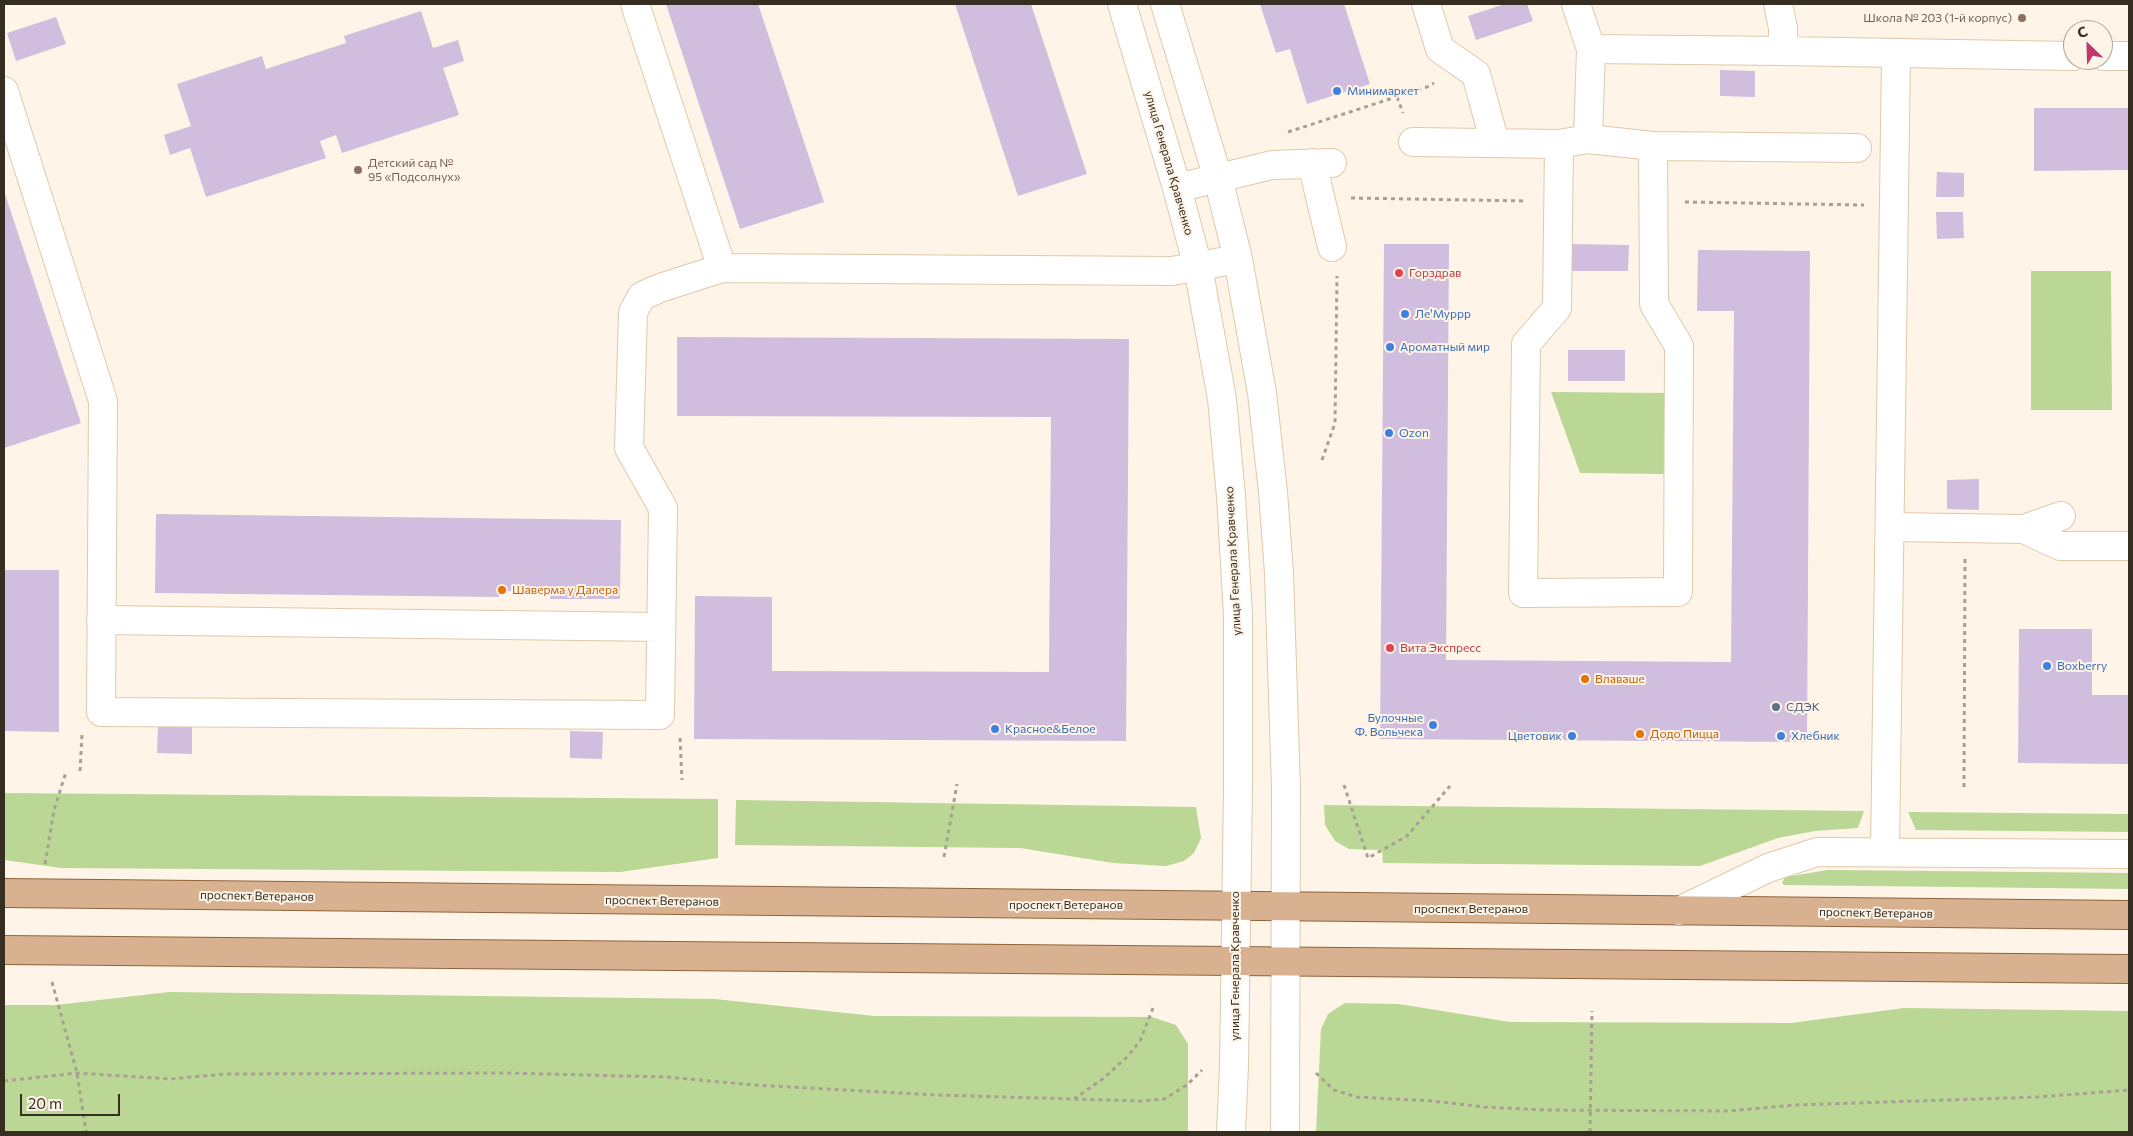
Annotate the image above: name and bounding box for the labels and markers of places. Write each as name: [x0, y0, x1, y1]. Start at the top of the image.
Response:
place label: Школа № 203 (1-й корпус): [1863, 11, 2012, 25]
marker: Школа № 203 (1-й корпус): [2016, 12, 2028, 24]
place label: Минимаркет: [1347, 84, 1419, 98]
marker: Минимаркет: [1331, 85, 1343, 97]
place label: Детский сад № 95 «Подсолнух»: [368, 156, 461, 184]
marker: Детский сад № 95 «Подсолнух»: [352, 164, 364, 176]
place label: Горздрав: [1409, 266, 1461, 280]
marker: Горздрав: [1393, 267, 1405, 279]
place label: Ле'Муррр: [1415, 307, 1471, 321]
marker: Ле'Муррр: [1399, 308, 1411, 320]
place label: Ароматный мир: [1400, 340, 1490, 354]
marker: Ароматный мир: [1384, 341, 1396, 353]
place label: Ozon: [1399, 426, 1429, 440]
marker: Ozon: [1383, 427, 1395, 439]
place label: Шаверма у Далера: [512, 583, 618, 597]
marker: Шаверма у Далера: [496, 584, 508, 596]
place label: Вита Экспресс: [1400, 641, 1481, 655]
marker: Вита Экспресс: [1384, 642, 1396, 654]
place label: Boxberry: [2057, 659, 2107, 673]
marker: Boxberry: [2041, 660, 2053, 672]
place label: Влаваше: [1595, 672, 1645, 686]
marker: Влаваше: [1579, 673, 1591, 685]
place label: СДЭК: [1786, 700, 1820, 714]
marker: СДЭК: [1770, 701, 1782, 713]
place label: Булочные Ф. Вольчека: [1355, 711, 1423, 739]
marker: Булочные Ф. Вольчека: [1427, 719, 1439, 731]
place label: Красное&Белое: [1005, 722, 1096, 736]
marker: Красное&Белое: [989, 723, 1001, 735]
place label: Додо Пицца: [1650, 727, 1719, 741]
marker: Додо Пицца: [1634, 728, 1646, 740]
place label: Цветовик: [1508, 729, 1562, 743]
place label: Хлебник: [1791, 729, 1840, 743]
marker: Цветовик: [1566, 730, 1578, 742]
marker: Хлебник: [1775, 730, 1787, 742]

